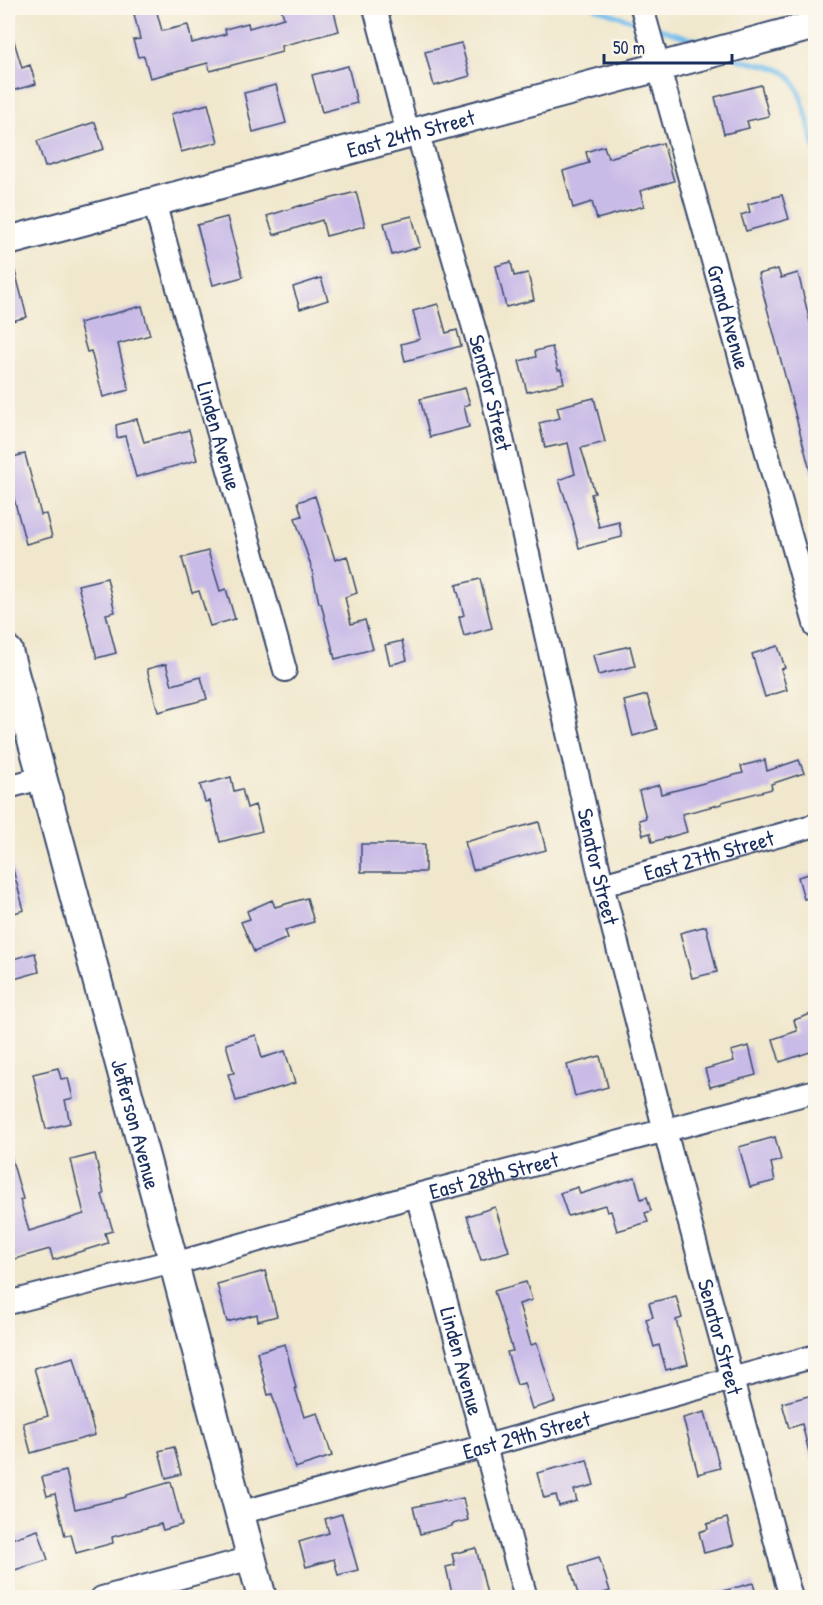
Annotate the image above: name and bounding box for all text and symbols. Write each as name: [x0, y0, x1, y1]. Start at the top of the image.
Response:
scale bar: [604, 27, 732, 65]
text: 50 m: [613, 35, 645, 60]
street label: East 24th Street: [344, 102, 479, 165]
street label: Grand Avenue: [700, 261, 758, 373]
street label: Senator Street: [462, 331, 519, 454]
street label: Linden Avenue: [190, 378, 249, 494]
street label: Senator Street: [570, 806, 627, 929]
street label: East 27th Street: [640, 822, 778, 888]
street label: Jefferson Avenue: [104, 1055, 168, 1193]
street label: East 28th Street: [426, 1144, 562, 1206]
street label: Senator Street: [691, 1276, 751, 1399]
street label: Linden Avenue: [433, 1303, 491, 1419]
street label: East 29th Street: [459, 1403, 594, 1466]

